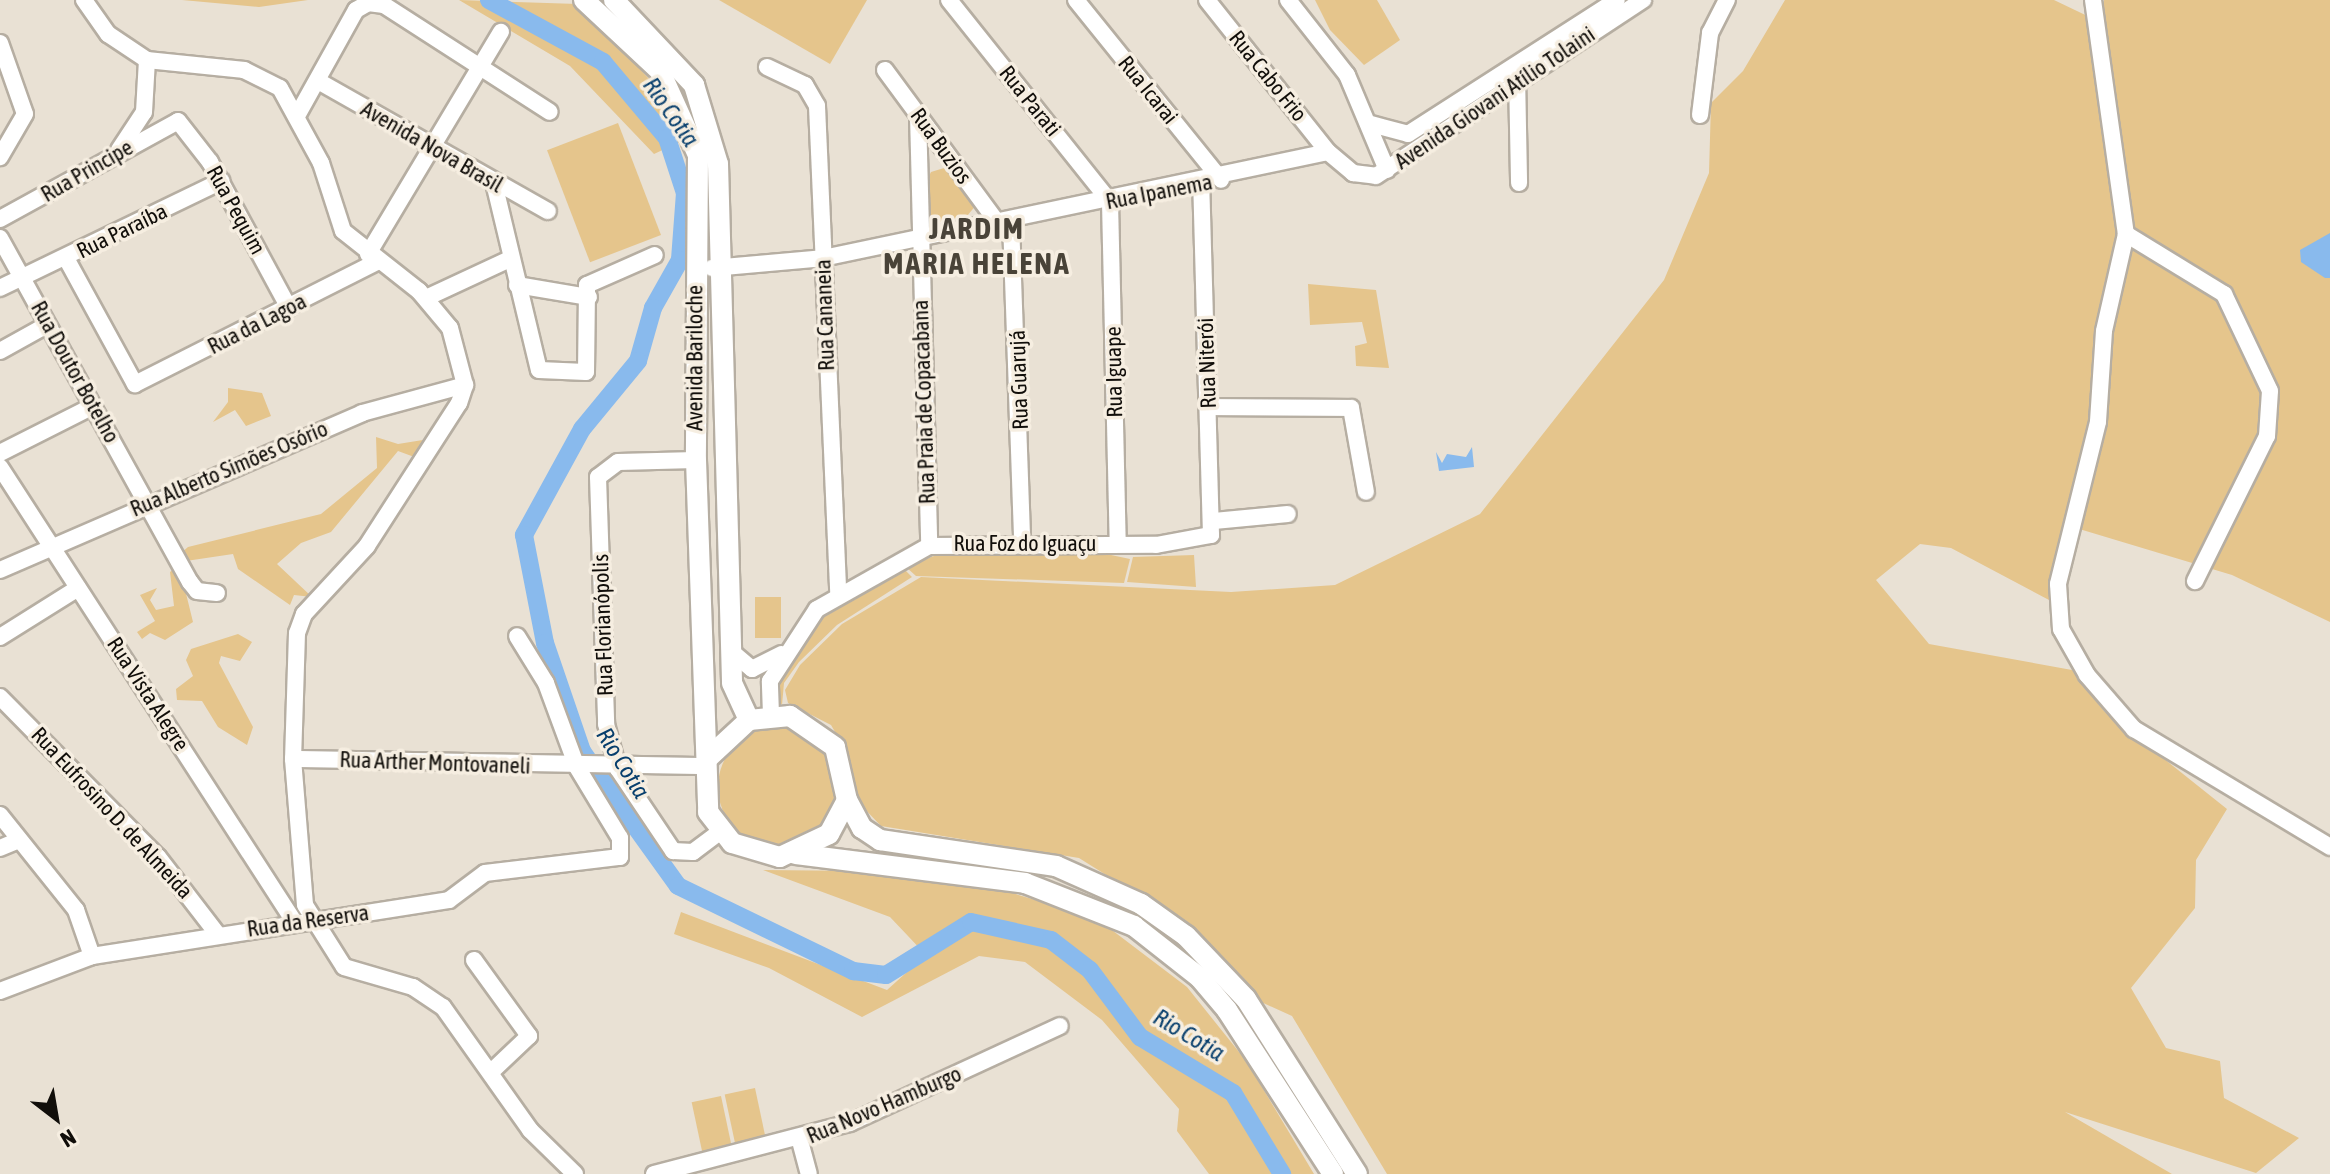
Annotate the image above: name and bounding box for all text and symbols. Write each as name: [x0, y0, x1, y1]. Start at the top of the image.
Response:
street label: Avenida Giovani Atílio Tolaini: [1390, 21, 1600, 175]
street label: Rua Cabo Frio: [1223, 25, 1313, 127]
street label: Rua Icarai: [1113, 51, 1183, 129]
street label: Rua Parati: [994, 60, 1066, 142]
water label: Rio Cotia: [637, 72, 705, 152]
street label: Avenida Nova Brasil: [356, 96, 508, 198]
street label: Rua Buzios: [905, 103, 977, 189]
street label: Rua Principe: [36, 134, 138, 208]
street label: Rua Pequim: [201, 161, 271, 259]
street label: Rua Ipanema: [1104, 169, 1214, 215]
street label: Rua Paraíba: [72, 198, 172, 264]
district label: JARDIM MARIA HELENA: [883, 210, 1071, 280]
street label: Rua Cananeia: [810, 259, 840, 371]
street label: Avenida Bariloche: [682, 285, 708, 431]
street label: Rua da Lagoa: [203, 288, 311, 360]
street label: Rua Doutor Botelho: [25, 297, 125, 447]
street label: Rua Praia de Copacabana: [907, 299, 941, 505]
street label: Rua Niterói: [1192, 317, 1222, 409]
street label: Rua Iguape: [1100, 326, 1128, 418]
street label: Rua Guarujá: [1004, 330, 1034, 430]
street label: Rua Alberto Simões Osório: [126, 415, 332, 523]
street label: Rua Foz do Iguaçu: [954, 531, 1096, 557]
street label: Rua Florianópolis: [587, 554, 619, 696]
street label: Rua Vista Alegre: [101, 632, 195, 756]
street label: Rua Eufrosino D. de Almeida: [26, 722, 198, 904]
water label: Rio Cotia: [590, 722, 656, 804]
street label: Rua Arther Montovaneli: [339, 746, 531, 780]
street label: Rua da Reserva: [245, 899, 371, 943]
water label: Rio Cotia: [1148, 1003, 1230, 1067]
street label: Rua Novo Hamburgo: [803, 1061, 965, 1149]
north arrow: [16, 1078, 96, 1158]
text: N: [56, 1124, 81, 1153]

